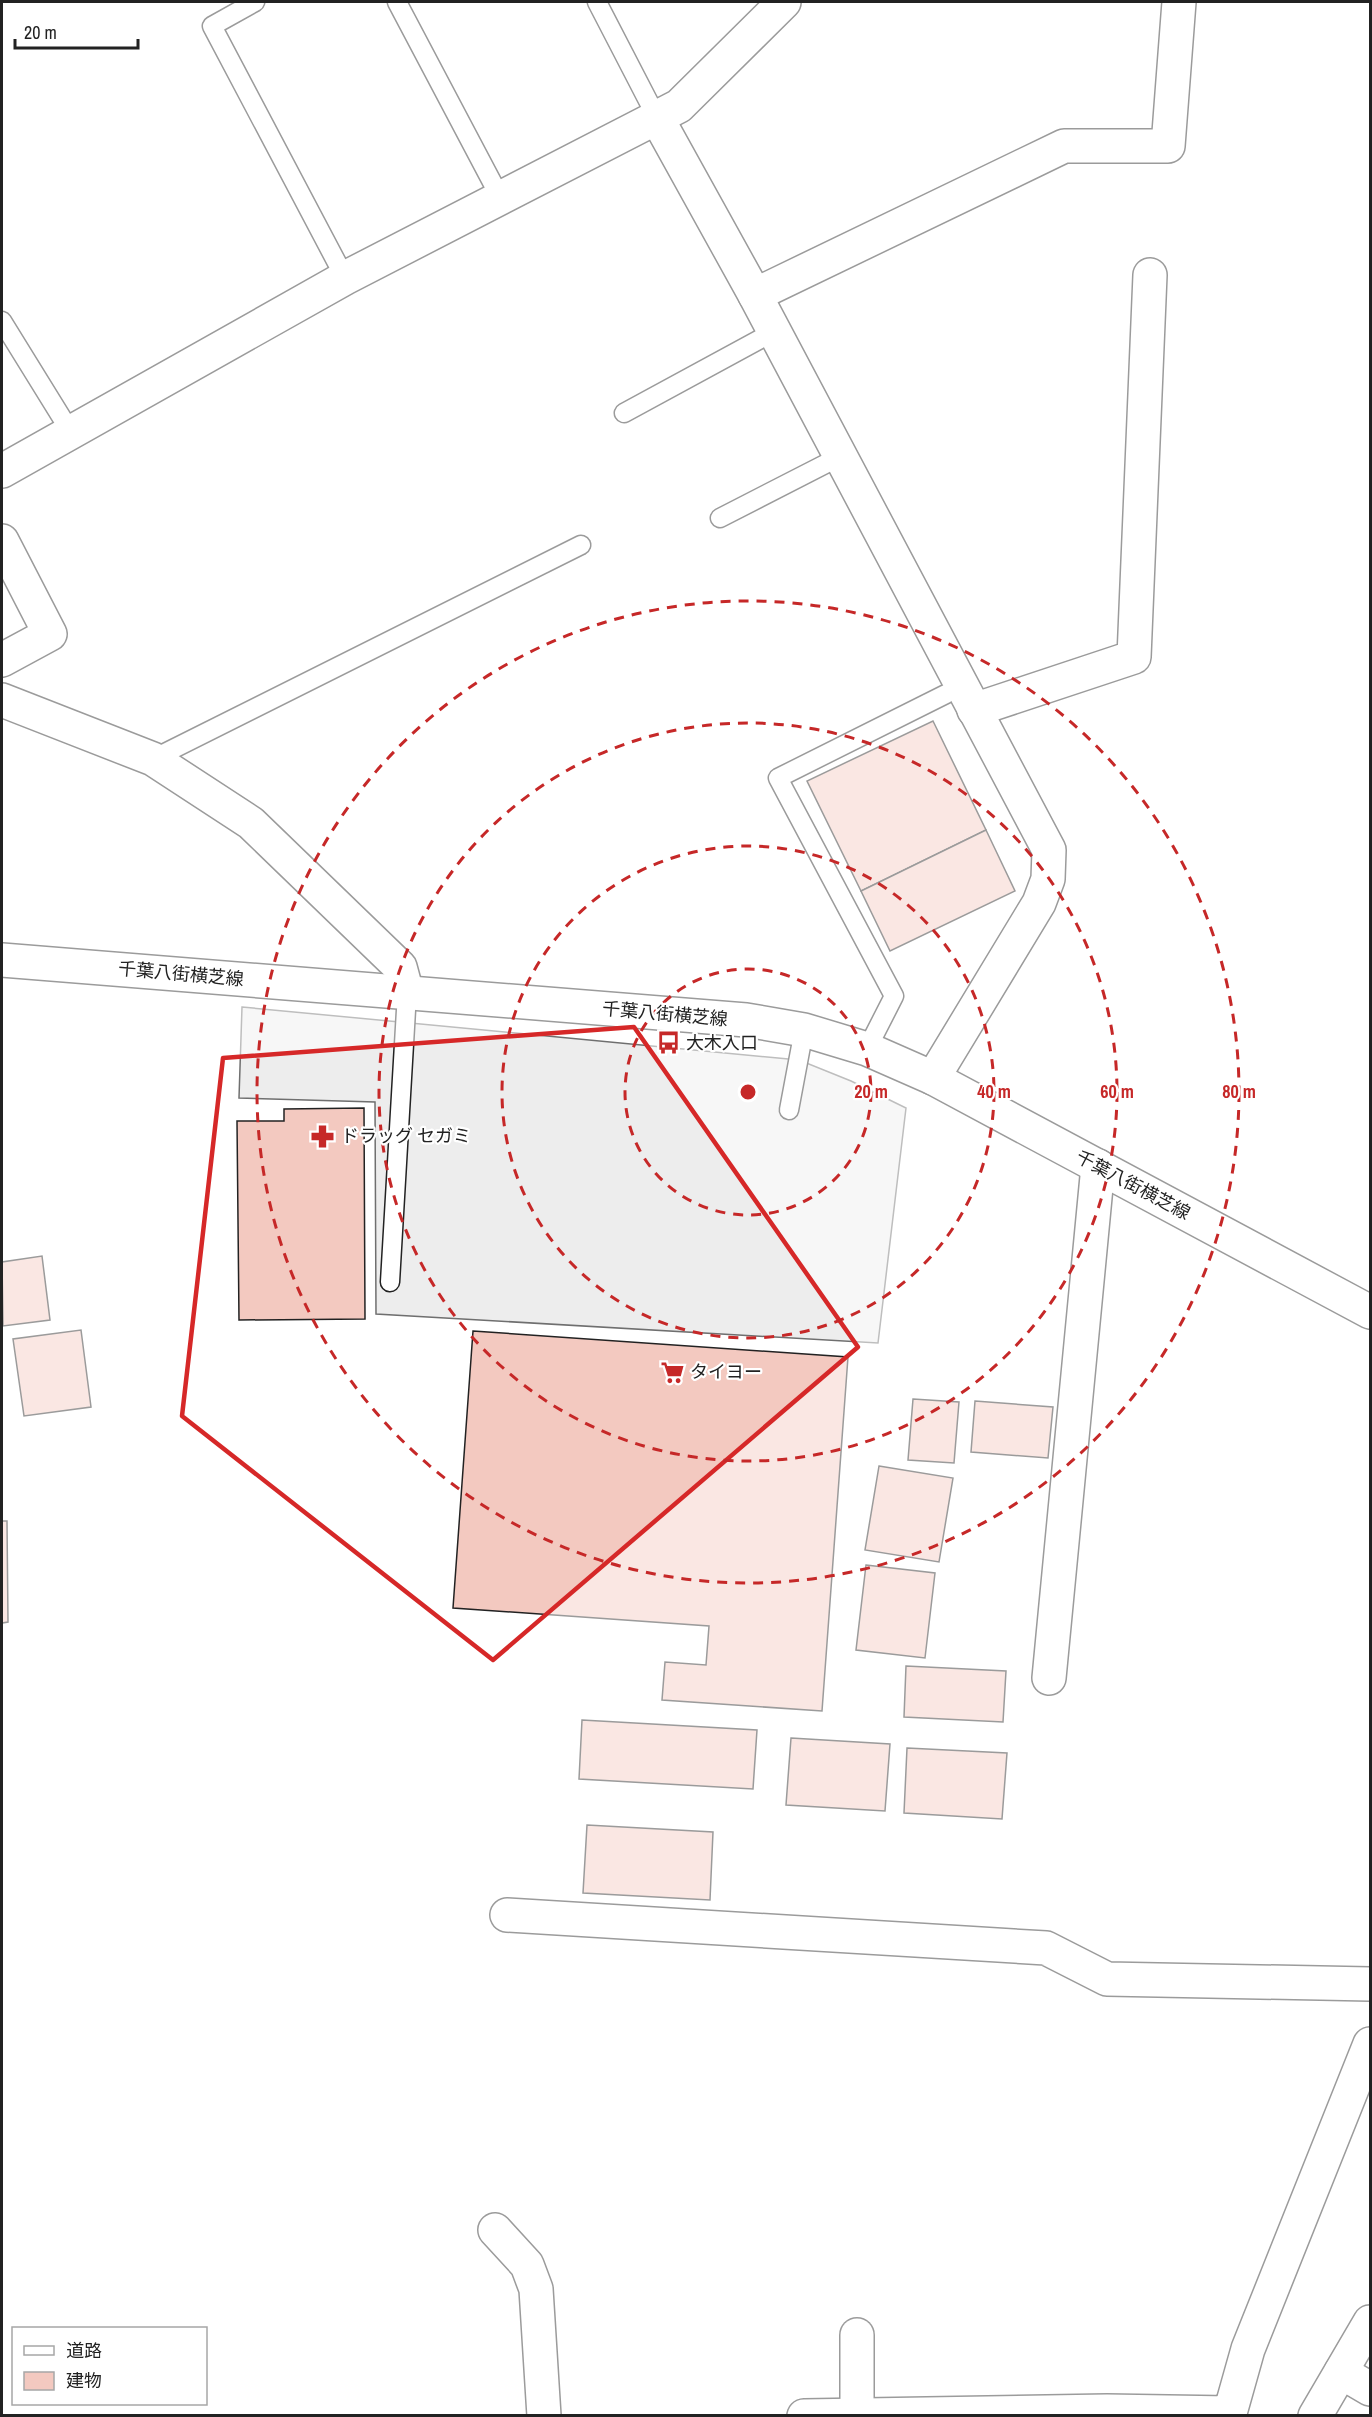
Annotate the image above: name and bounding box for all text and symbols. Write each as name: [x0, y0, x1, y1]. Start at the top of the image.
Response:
scale bar: [15, 12, 138, 50]
text: 20 m: [24, 20, 57, 45]
street label: 千葉八街横芝線: [117, 956, 245, 991]
street label: 千葉八街横芝線: [601, 996, 729, 1031]
bus stop icon: 大木入口: [655, 1030, 681, 1056]
place label: 大木入口: [686, 1030, 758, 1055]
text: 20 m: [854, 1079, 888, 1104]
text: 40 m: [977, 1079, 1011, 1104]
text: 60 m: [1100, 1079, 1134, 1104]
text: 80 m: [1222, 1079, 1256, 1104]
centre of rings: [738, 1082, 758, 1102]
pharmacy icon: ドラッグ セガミ: [310, 1123, 336, 1149]
place label: ドラッグ セガミ: [341, 1123, 471, 1148]
street label: 千葉八街横芝線: [1072, 1144, 1195, 1225]
supermarket icon: タイヨー: [659, 1359, 685, 1385]
place label: タイヨー: [690, 1359, 762, 1384]
legend: [12, 2327, 207, 2405]
text: 道路: [66, 2338, 102, 2363]
text: 建物: [66, 2368, 102, 2393]

